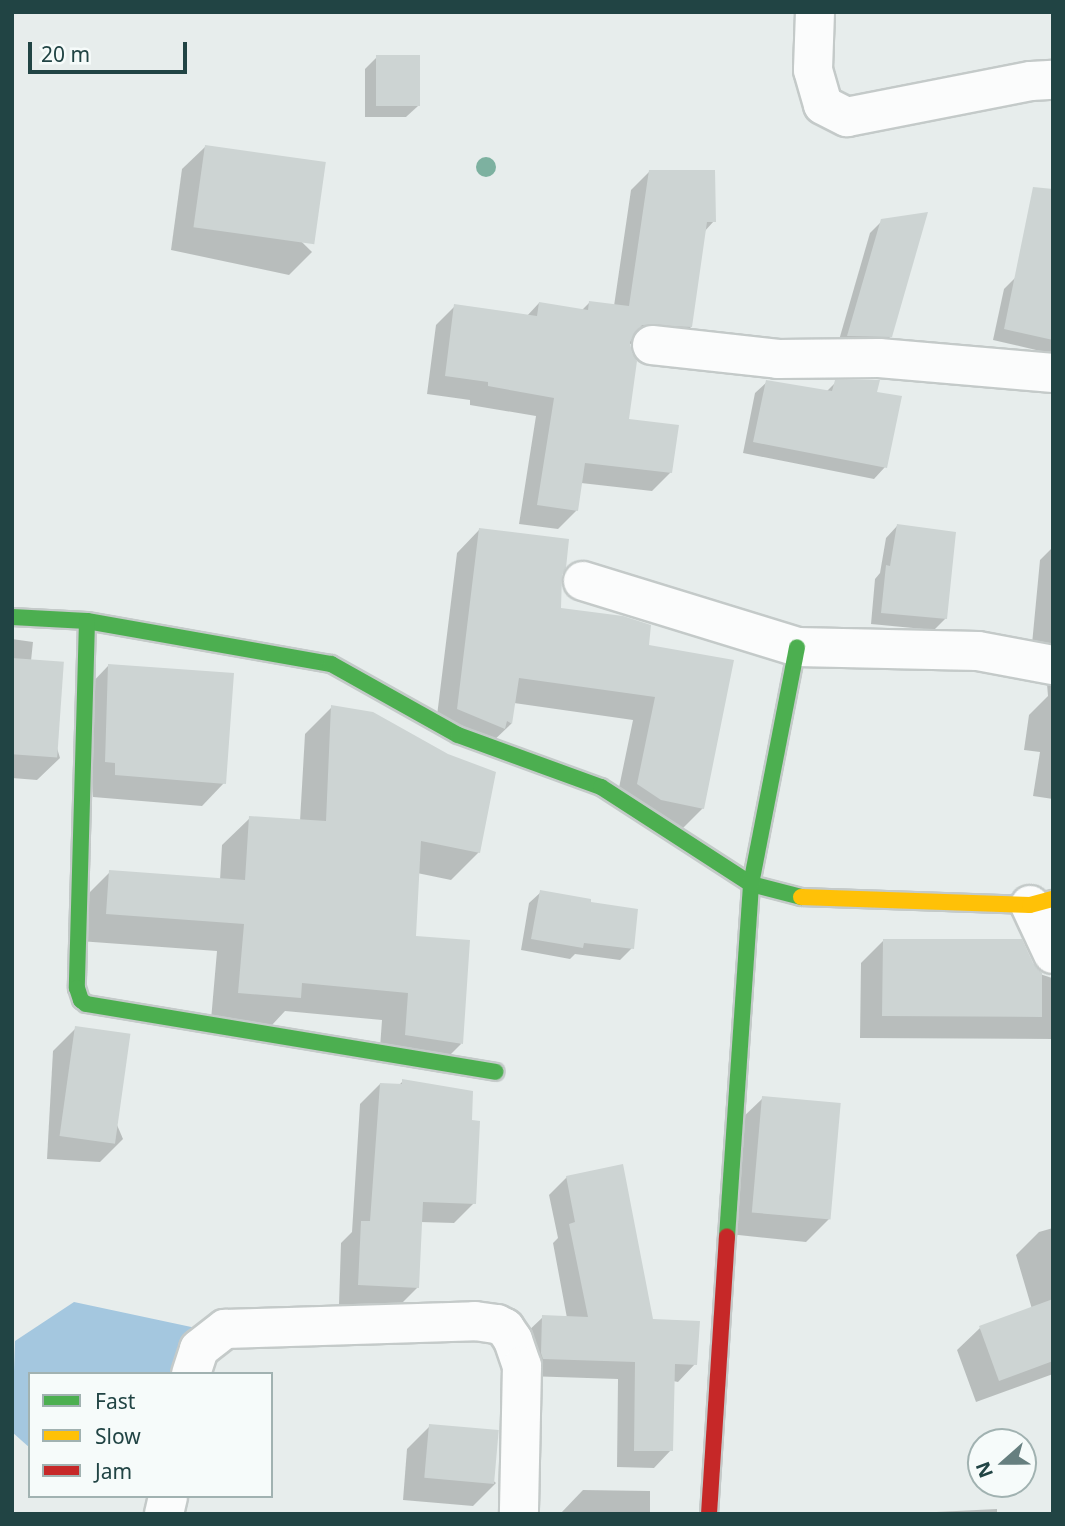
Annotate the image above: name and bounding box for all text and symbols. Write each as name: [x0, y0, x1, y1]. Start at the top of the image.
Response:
scale bar: [32, 28, 191, 72]
text: 20 m: [41, 40, 90, 68]
legend: [28, 1372, 273, 1498]
text: Fast: [95, 1387, 135, 1415]
text: Slow: [95, 1422, 141, 1450]
north arrow: [967, 1428, 1037, 1498]
text: Jam: [95, 1457, 132, 1485]
text: N: [969, 1458, 999, 1482]

